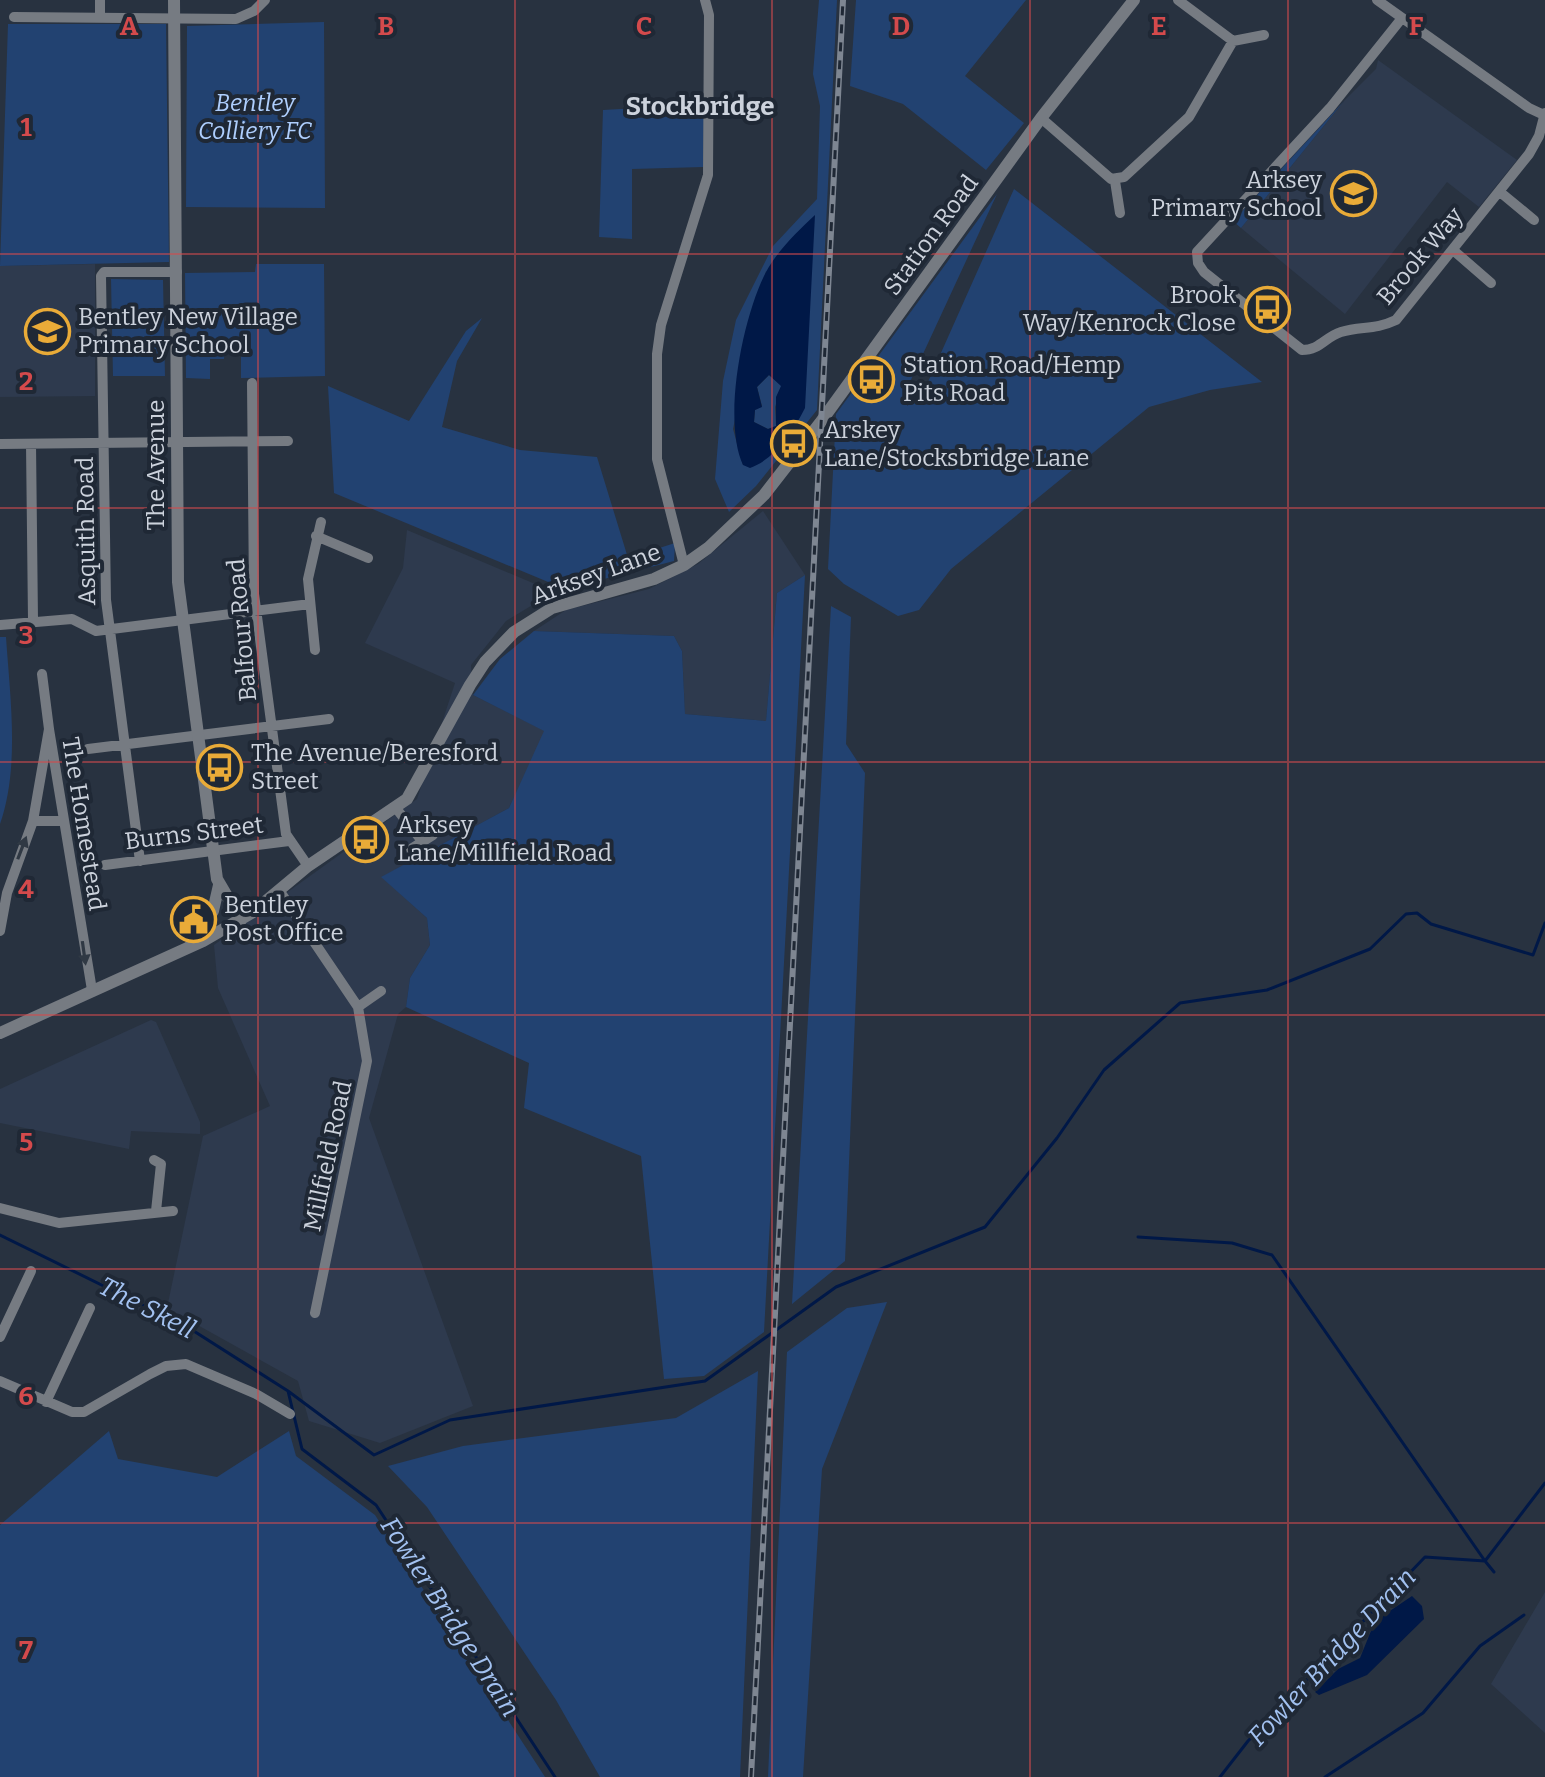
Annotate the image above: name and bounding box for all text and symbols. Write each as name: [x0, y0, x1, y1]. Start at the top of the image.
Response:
text: A: [120, 11, 139, 42]
text: B: [378, 11, 394, 42]
text: C: [636, 11, 652, 42]
text: D: [892, 11, 910, 42]
text: E: [1151, 11, 1167, 42]
text: F: [1409, 11, 1424, 42]
park label: Bentley Colliery FC: [198, 89, 312, 145]
district label: Stockbridge: [626, 91, 774, 122]
text: 1: [20, 112, 32, 143]
place label: Arksey Primary School: [1151, 166, 1322, 222]
street label: Station Road: [878, 169, 984, 301]
school or university icon: Arksey Primary School: [1329, 170, 1377, 218]
street label: Brook Way: [1371, 201, 1469, 310]
place label: Brook Way/Kenrock Close: [1023, 281, 1236, 337]
bus stop icon: Brook Way/Kenrock Close: [1243, 285, 1291, 333]
place label: Bentley New Village Primary School: [78, 303, 298, 359]
school or university icon: Bentley New Village Primary School: [23, 307, 71, 355]
place label: Station Road/Hemp Pits Road: [903, 351, 1121, 407]
bus stop icon: Station Road/Hemp Pits Road: [848, 355, 896, 403]
text: 2: [19, 366, 33, 397]
street label: The Avenue: [142, 400, 170, 531]
place label: Arskey Lane/Stocksbridge Lane: [824, 416, 1089, 472]
bus stop icon: Arskey Lane/Stocksbridge Lane: [769, 420, 817, 468]
street label: Asquith Road: [71, 456, 101, 606]
street label: Arksey Lane: [528, 538, 664, 610]
street label: Balfour Road: [222, 557, 262, 703]
text: 3: [19, 620, 33, 651]
street label: The Homestead: [56, 735, 112, 913]
place label: The Avenue/Beresford Street: [251, 739, 498, 795]
bus stop icon: The Avenue/Beresford Street: [196, 743, 244, 791]
street label: Burns Street: [123, 811, 265, 855]
place label: Arksey Lane/Millfield Road: [397, 811, 612, 867]
bus stop icon: Arksey Lane/Millfield Road: [342, 815, 390, 863]
one-way arrow: [16, 836, 29, 860]
text: 4: [18, 874, 34, 905]
place label: Bentley Post Office: [224, 891, 344, 947]
public building icon: Bentley Post Office: [169, 895, 217, 943]
one-way arrow: [78, 941, 91, 966]
street label: Millfield Road: [298, 1078, 358, 1234]
text: 5: [19, 1127, 33, 1158]
water label: The Skell: [94, 1271, 200, 1345]
text: 6: [18, 1381, 34, 1412]
water label: Fowler Bridge Drain: [374, 1512, 526, 1722]
water label: Fowler Bridge Drain: [1242, 1562, 1422, 1752]
text: 7: [19, 1635, 33, 1666]

